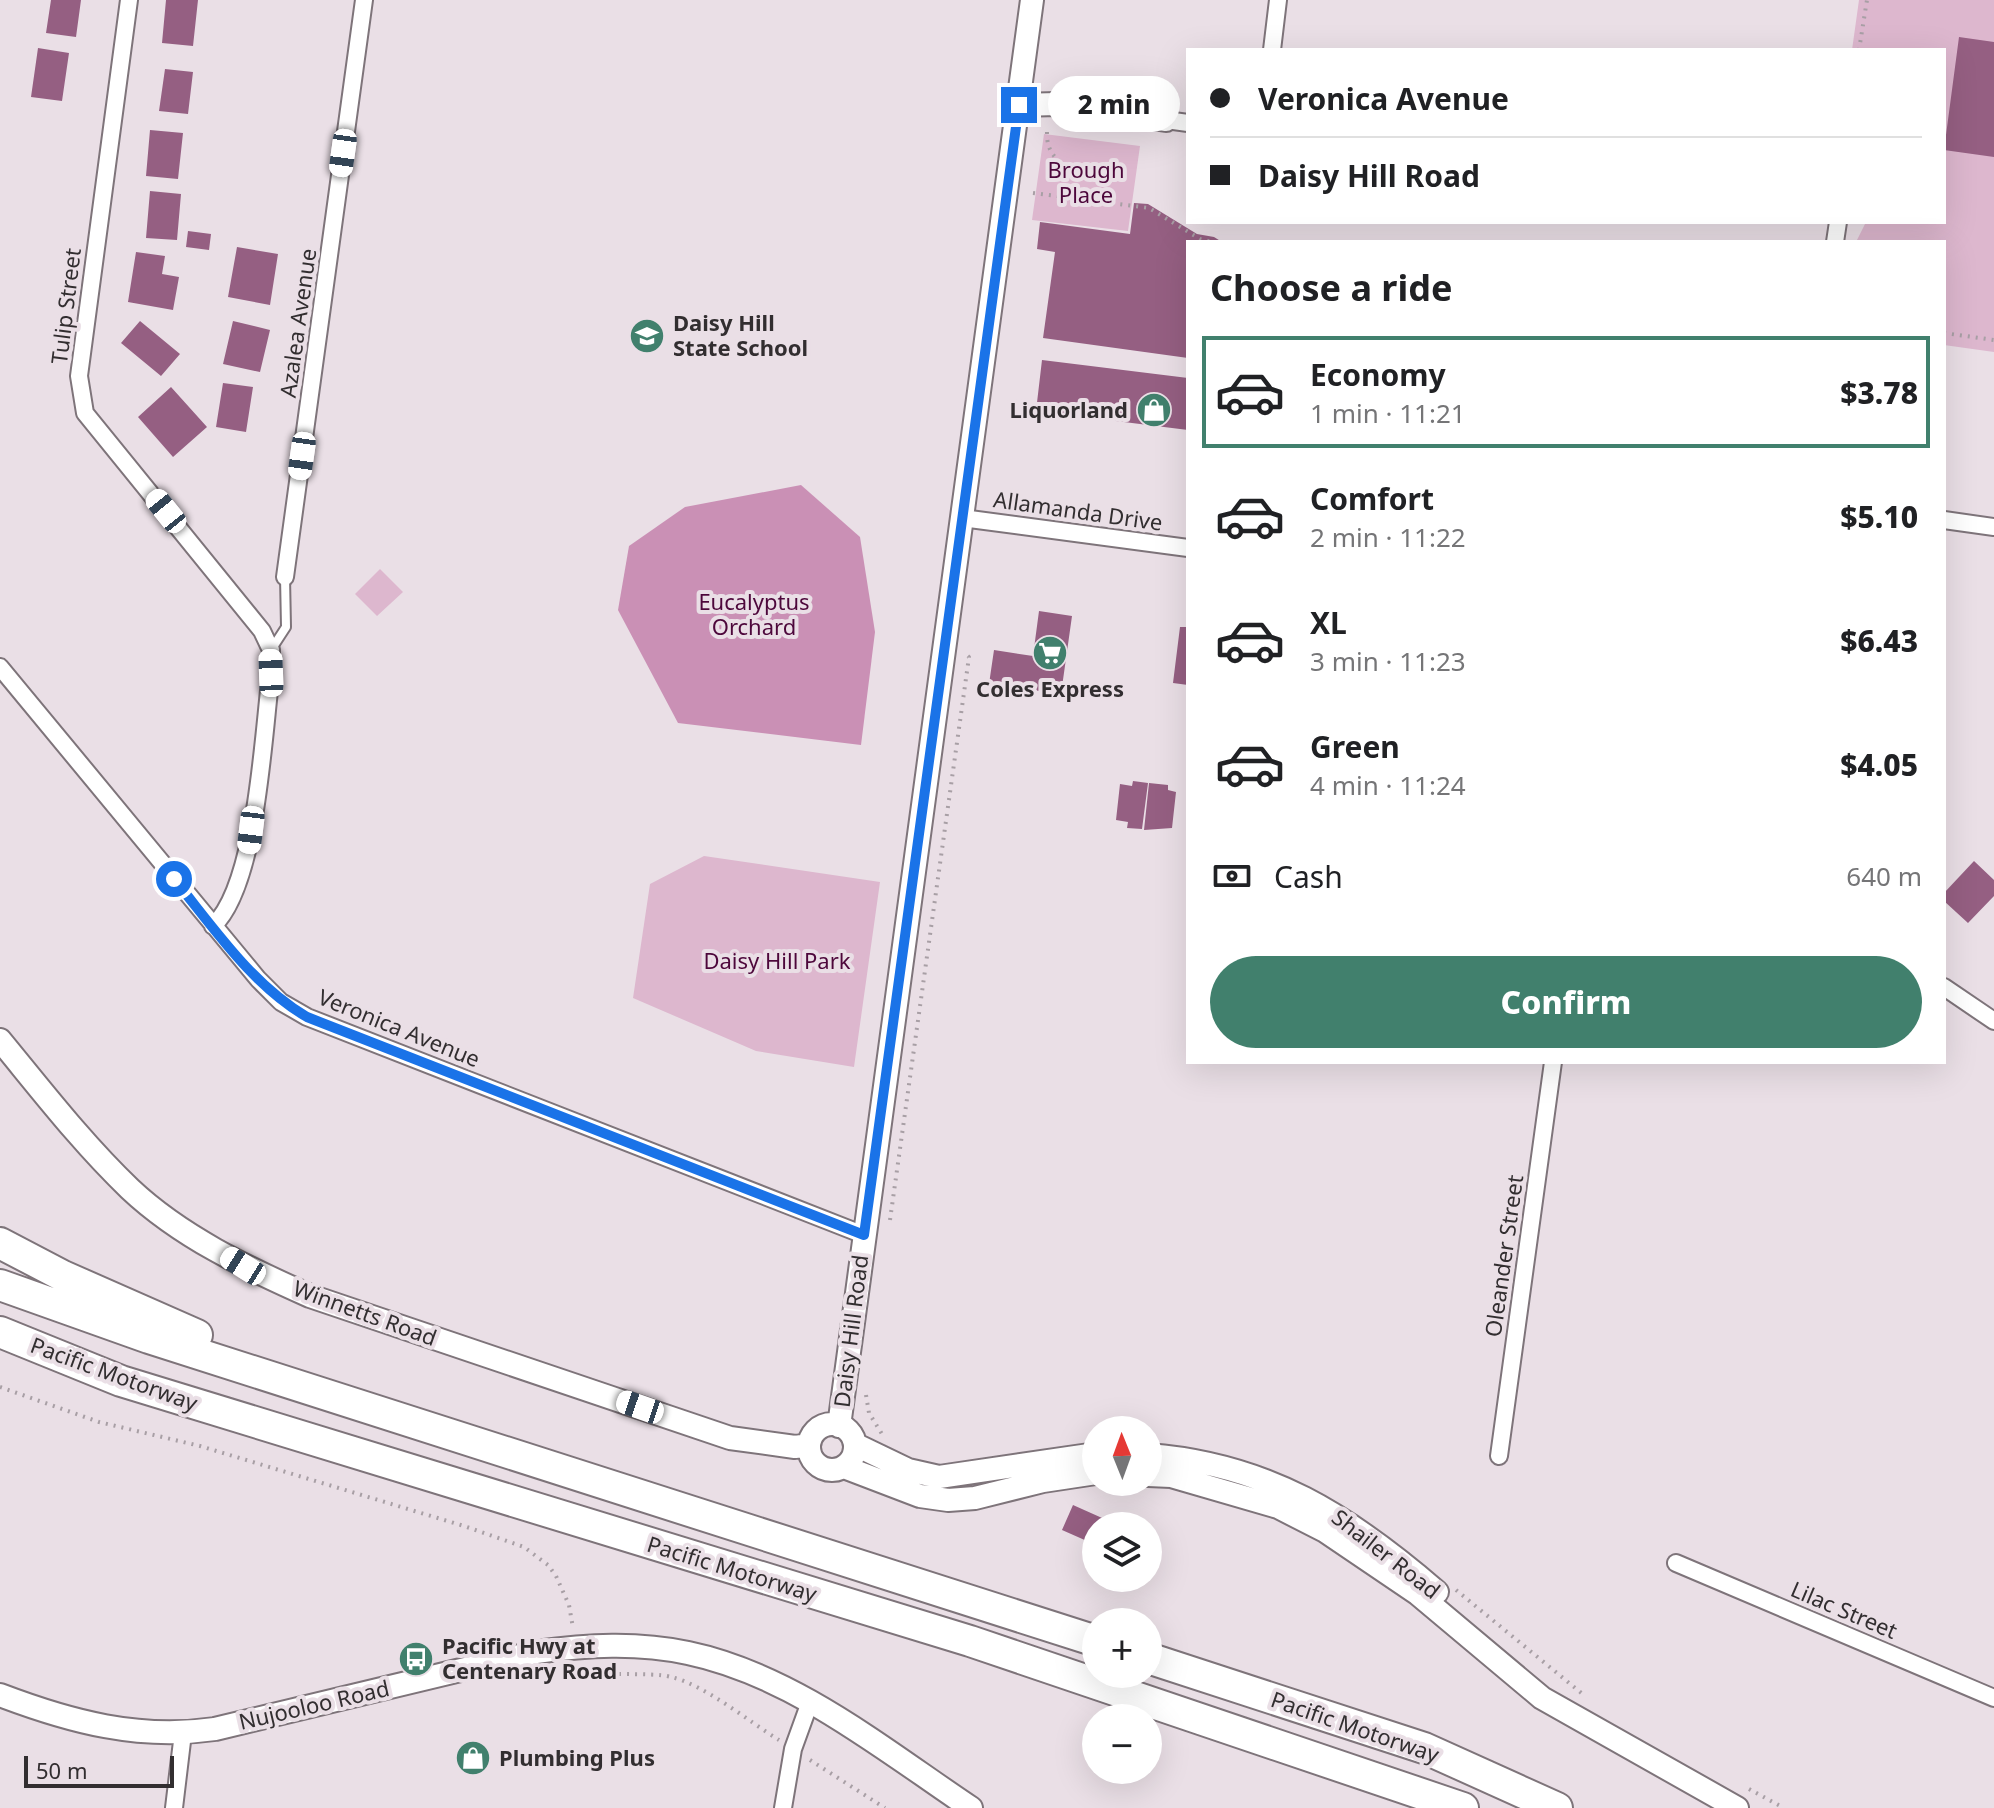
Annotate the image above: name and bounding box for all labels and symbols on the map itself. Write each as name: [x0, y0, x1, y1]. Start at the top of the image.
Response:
callout: 2 min: [1047, 77, 1179, 133]
route end: [1001, 87, 1037, 123]
car: [328, 128, 358, 178]
park label: Brough Place: [1048, 154, 1124, 209]
street label: Tulip Street: [43, 246, 87, 366]
street label: Azalea Avenue: [272, 246, 322, 399]
place label: Daisy Hill State School: [673, 307, 808, 362]
school or university icon: Daisy Hill State School: [628, 317, 666, 355]
shop icon: Liquorland: [1135, 391, 1173, 429]
place label: Liquorland: [1009, 394, 1128, 424]
car: [287, 431, 317, 481]
street label: Allamanda Drive: [992, 483, 1165, 537]
car: [142, 485, 190, 537]
park label: Eucalyptus Orchard: [698, 586, 810, 641]
supermarket icon: Coles Express: [1031, 634, 1069, 672]
car: [258, 649, 284, 697]
place label: Coles Express: [976, 673, 1124, 703]
car: [236, 805, 266, 855]
route start: [156, 861, 192, 897]
park label: Daisy Hill Park: [703, 945, 851, 975]
street label: Veronica Avenue: [314, 981, 485, 1073]
street label: Oleander Street: [1477, 1173, 1529, 1339]
car: [216, 1243, 270, 1289]
street label: Daisy Hill Road: [826, 1253, 874, 1409]
street label: Winnetts Road: [289, 1272, 441, 1352]
street label: Pacific Motorway: [27, 1329, 203, 1417]
car: [613, 1388, 667, 1426]
north arrow: [1082, 1416, 1162, 1496]
street label: Shailer Road: [1326, 1502, 1447, 1605]
street label: Pacific Motorway: [644, 1528, 822, 1608]
street label: Lilac Street: [1787, 1573, 1902, 1645]
place label: Pacific Hwy at Centenary Road: [442, 1630, 617, 1685]
bus stop icon: Pacific Hwy at Centenary Road: [397, 1640, 435, 1678]
street label: Nujooloo Road: [236, 1672, 392, 1736]
street label: Pacific Motorway: [1267, 1683, 1444, 1769]
shop icon: Plumbing Plus: [454, 1739, 492, 1777]
place label: Plumbing Plus: [499, 1742, 655, 1772]
scale bar: [24, 1752, 174, 1788]

